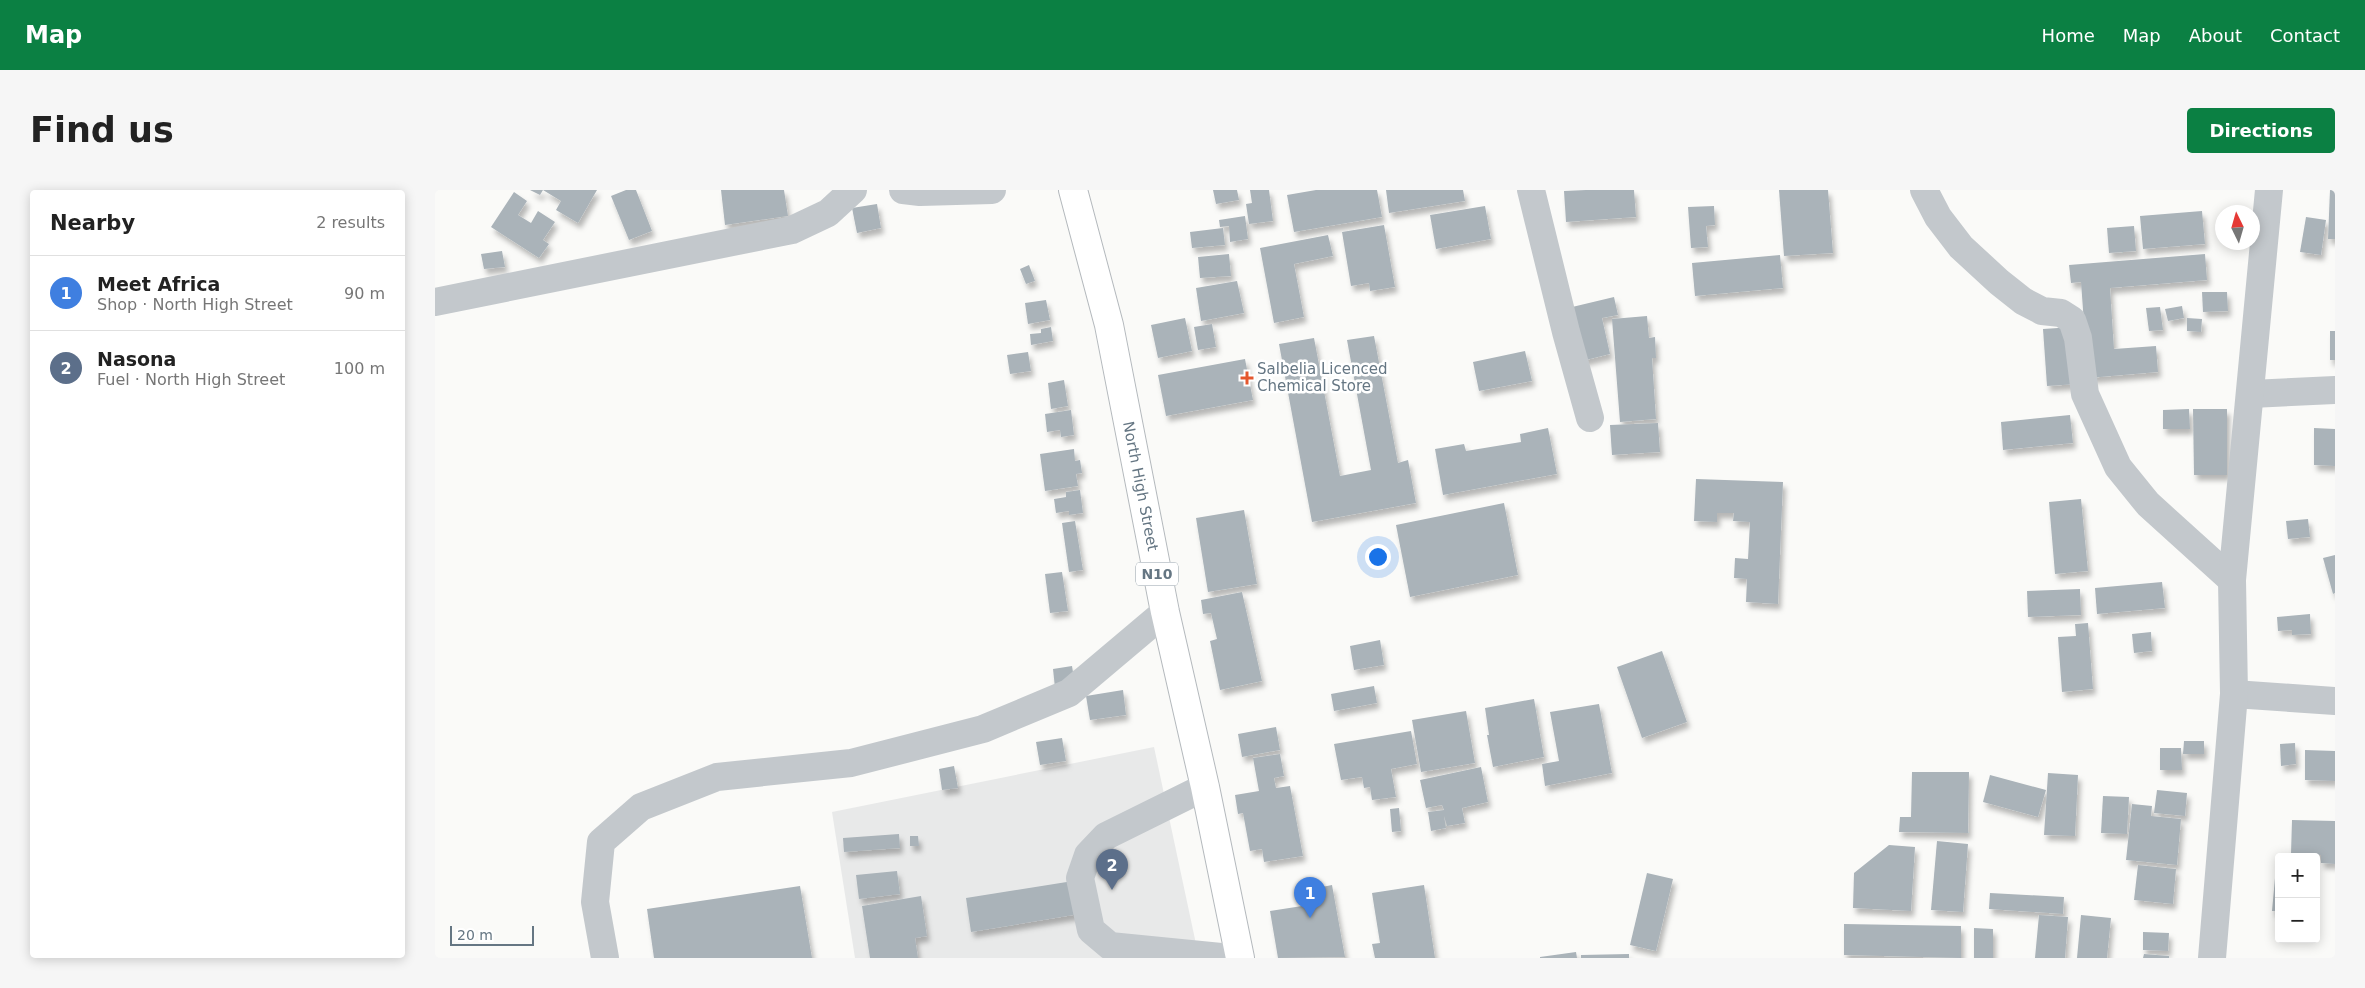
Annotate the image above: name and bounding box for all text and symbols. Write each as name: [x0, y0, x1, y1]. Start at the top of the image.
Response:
text: Map: [25, 21, 82, 49]
text: Home: [2042, 25, 2095, 46]
text: Map: [2123, 25, 2161, 46]
text: About: [2189, 25, 2242, 46]
text: Contact: [2270, 25, 2340, 46]
button: Directions: [2187, 108, 2335, 153]
text: Find us: [30, 110, 174, 150]
north arrow: [2215, 205, 2260, 250]
text: Nearby: [50, 211, 135, 235]
text: 2 results: [316, 213, 385, 232]
text: Meet Africa: [97, 273, 220, 295]
text: 1: [60, 284, 72, 303]
text: 90 m: [344, 284, 385, 303]
text: Shop · North High Street: [97, 295, 293, 314]
text: Nasona: [97, 348, 176, 370]
text: 2: [60, 359, 72, 378]
text: 100 m: [334, 359, 385, 378]
place label: Salbelia Licenced Chemical Store: [1257, 360, 1387, 395]
text: Fuel · North High Street: [97, 370, 285, 389]
marker: Salbelia Licenced Chemical Store: [1241, 372, 1253, 384]
street label: North High Street: [1119, 420, 1162, 553]
your location: [1365, 544, 1391, 570]
road number: N10: [1136, 562, 1178, 586]
pin: 2: [1096, 849, 1128, 890]
map controls: [2275, 853, 2320, 943]
button: +: [2275, 853, 2320, 898]
pin: 1: [1294, 877, 1326, 918]
button: −: [2275, 898, 2320, 943]
scale bar: [450, 923, 534, 946]
text: 20 m: [457, 927, 493, 943]

